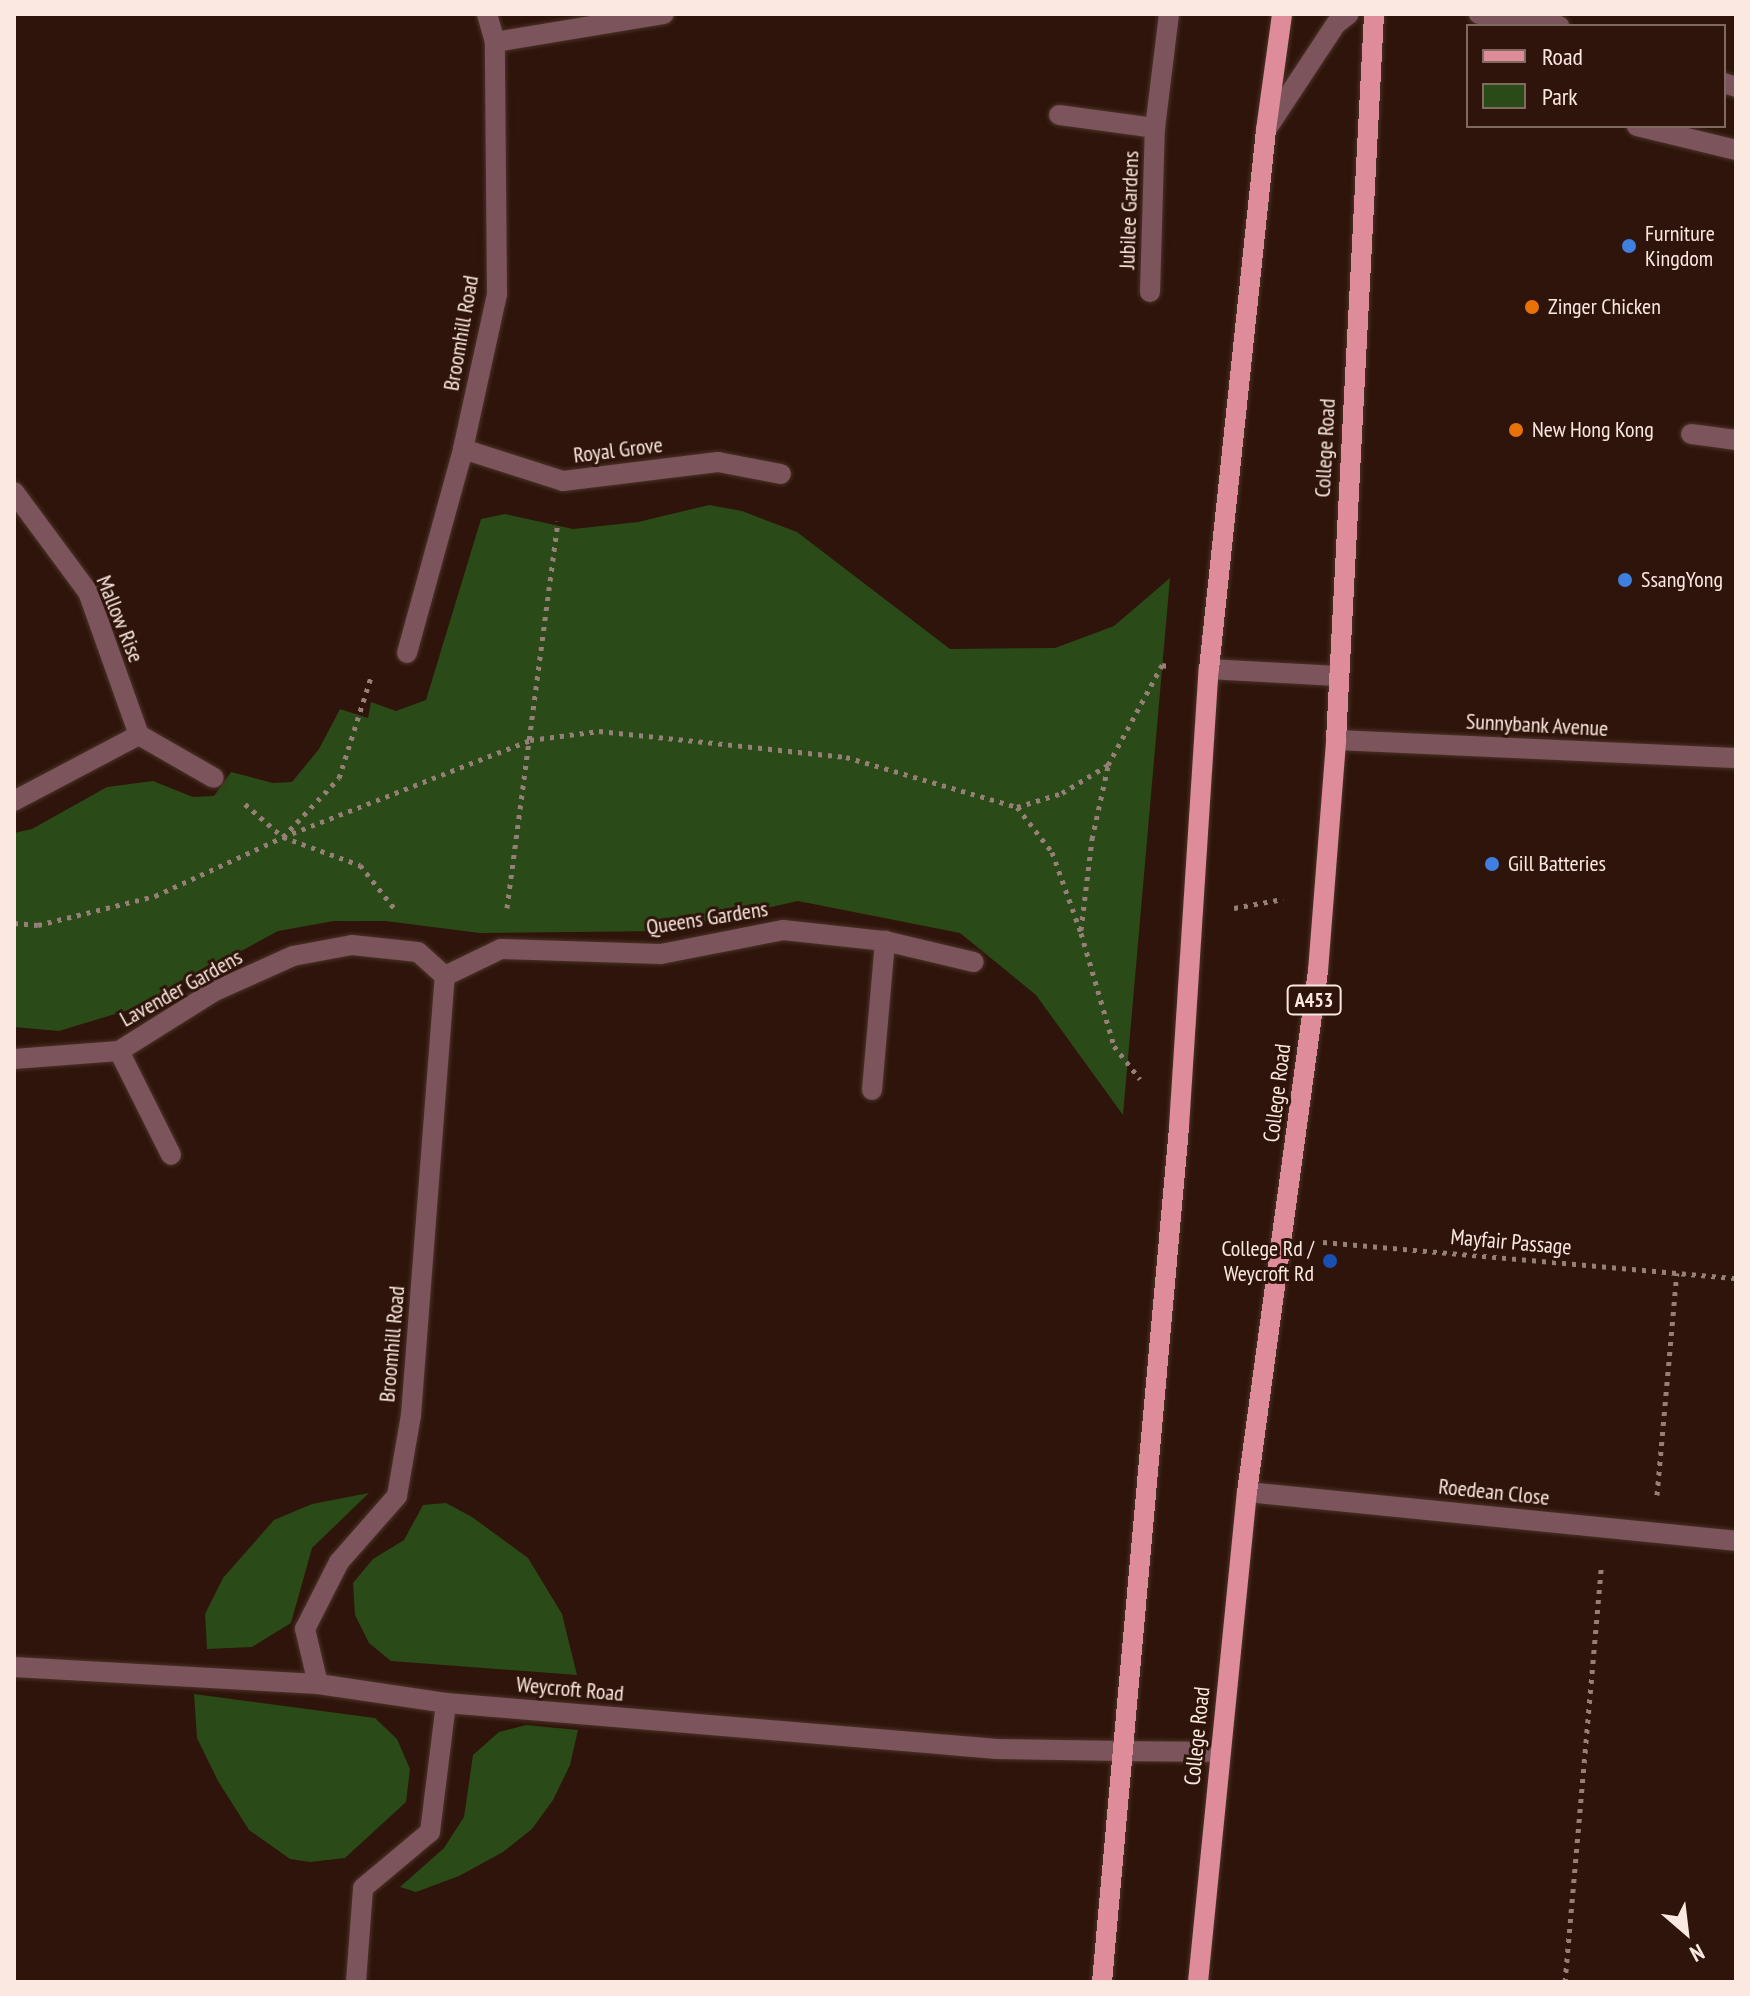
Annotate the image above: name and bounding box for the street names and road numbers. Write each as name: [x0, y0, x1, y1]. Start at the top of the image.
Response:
street label: Jubilee Gardens: [1114, 150, 1144, 270]
street label: Broomhill Road: [438, 273, 484, 393]
street label: College Road: [1309, 398, 1341, 498]
street label: Royal Grove: [572, 431, 664, 469]
street label: Mallow Rise: [91, 571, 149, 667]
street label: Sunnybank Avenue: [1465, 708, 1609, 742]
street label: Queens Gardens: [644, 895, 770, 941]
street label: Lavender Gardens: [115, 944, 247, 1032]
road number: A453: [1286, 984, 1342, 1016]
street label: College Road: [1258, 1042, 1296, 1144]
street label: Mayfair Passage: [1449, 1224, 1573, 1260]
street label: Broomhill Road: [374, 1285, 410, 1403]
street label: Roedean Close: [1437, 1473, 1551, 1511]
street label: Weycroft Road: [515, 1671, 625, 1707]
street label: College Road: [1179, 1685, 1215, 1787]

